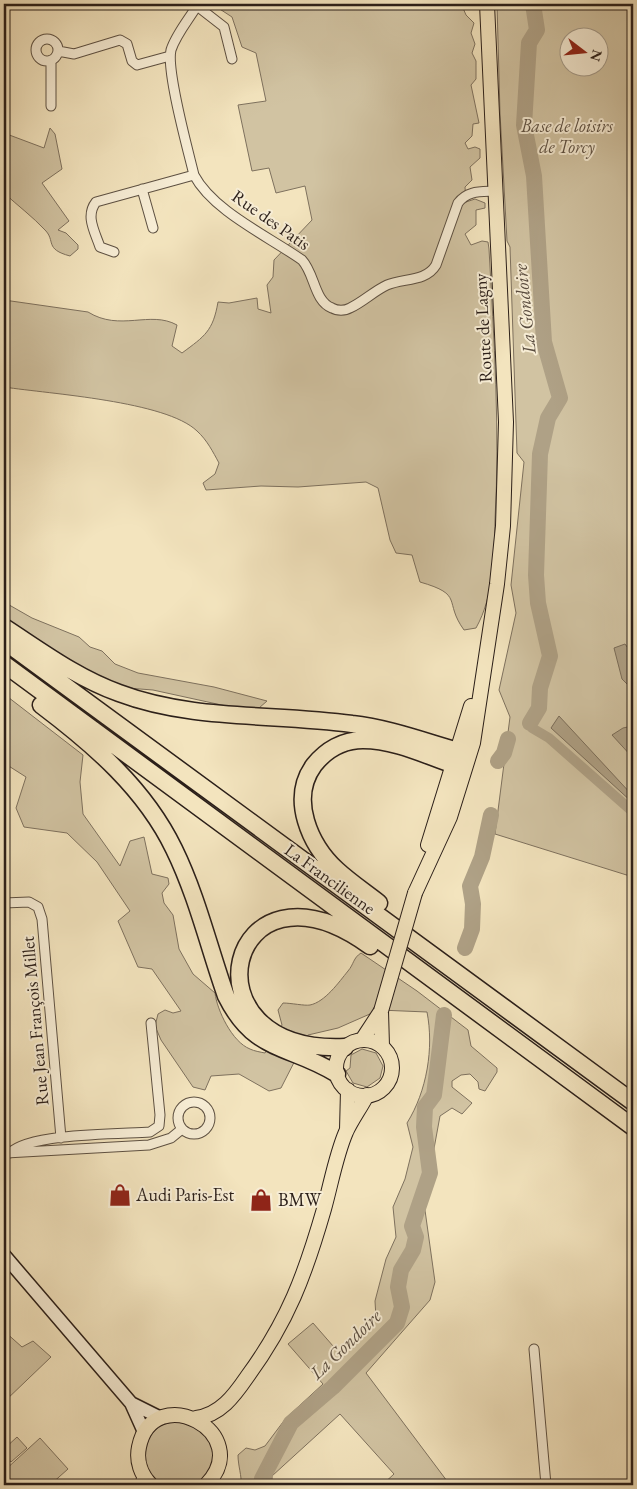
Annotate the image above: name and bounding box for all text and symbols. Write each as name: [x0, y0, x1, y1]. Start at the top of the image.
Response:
north arrow: [560, 28, 610, 78]
text: N: [586, 48, 607, 64]
park label: Base de loisirs de Torcy: [520, 114, 614, 159]
street label: Rue des Patis: [228, 184, 315, 255]
water label: La Gondoire: [507, 262, 542, 356]
street label: Route de Lagny: [468, 273, 497, 383]
street label: La Francilienne: [280, 838, 380, 919]
street label: Rue Jean François Millet: [16, 935, 53, 1107]
shop icon: Audi Paris-Est: [107, 1182, 133, 1208]
place label: Audi Paris-Est: [135, 1183, 234, 1206]
shop icon: BMW: [248, 1187, 274, 1213]
place label: BMW: [278, 1188, 322, 1211]
water label: La Gondoire: [303, 1304, 387, 1385]

